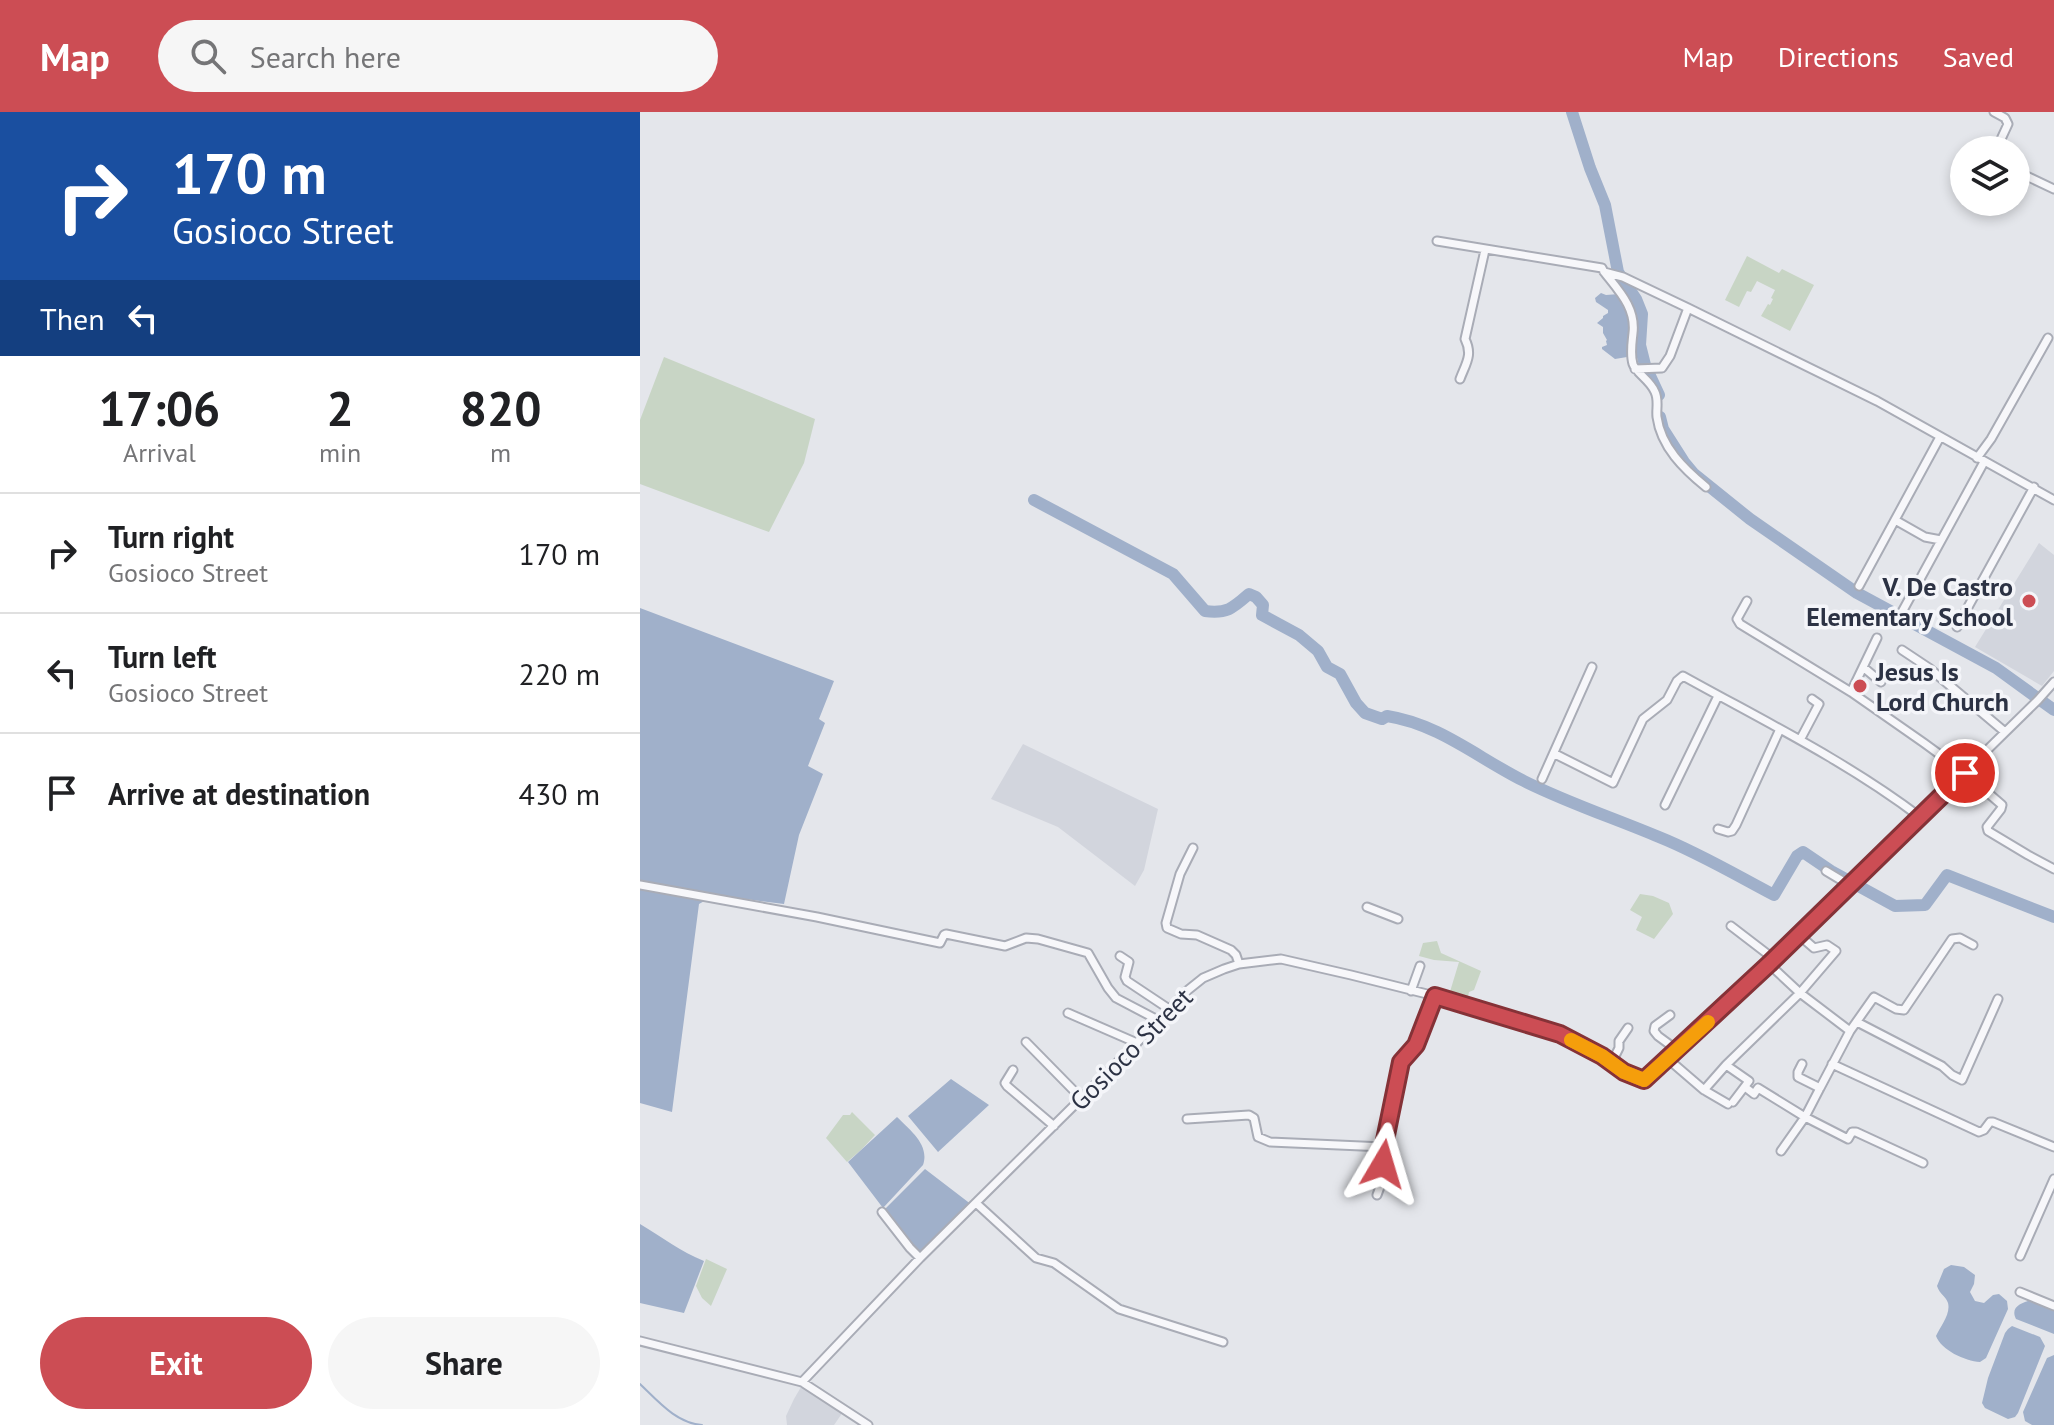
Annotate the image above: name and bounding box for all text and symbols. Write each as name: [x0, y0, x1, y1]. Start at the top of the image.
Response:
search box: [158, 20, 718, 92]
text: Map: [40, 32, 110, 81]
icon: search: [186, 34, 230, 78]
text: Search here: [250, 37, 401, 76]
text: Map: [1683, 38, 1734, 75]
text: Directions: [1778, 38, 1899, 75]
text: Saved: [1943, 38, 2014, 75]
map controls: [1950, 136, 2030, 216]
button: layers: [1950, 136, 2030, 216]
text: 170 m: [172, 137, 327, 209]
icon: right: [40, 144, 144, 248]
text: Gosioco Street: [172, 207, 394, 254]
icon: left: [121, 296, 165, 340]
text: Then: [40, 299, 105, 338]
text: 17:06: [99, 377, 220, 439]
text: 2: [326, 377, 354, 439]
text: 820: [460, 377, 541, 439]
text: Arrival: [123, 436, 196, 469]
text: min: [319, 436, 361, 469]
text: m: [490, 436, 511, 469]
text: Turn right: [108, 517, 234, 556]
icon: right: [40, 531, 84, 575]
text: 170 m: [519, 534, 600, 573]
text: Gosioco Street: [108, 556, 268, 589]
place label: V. De Castro Elementary School: [1806, 570, 2013, 633]
marker: V. De Castro Elementary School: [2020, 592, 2038, 610]
text: Turn left: [108, 637, 216, 676]
icon: left: [40, 651, 84, 695]
text: 220 m: [519, 654, 600, 693]
place label: Jesus Is Lord Church: [1875, 655, 2009, 718]
text: Gosioco Street: [108, 676, 268, 709]
marker: Jesus Is Lord Church: [1851, 677, 1869, 695]
pin: [1931, 739, 1999, 807]
icon: arrive: [1943, 751, 1987, 795]
icon: arrive: [40, 771, 84, 815]
text: Arrive at destination: [108, 774, 370, 813]
text: 430 m: [519, 774, 600, 813]
street label: Gosioco Street: [1063, 981, 1199, 1117]
position arrow: [1341, 1122, 1425, 1206]
button: Exit: [40, 1317, 312, 1409]
button: Share: [328, 1317, 600, 1409]

